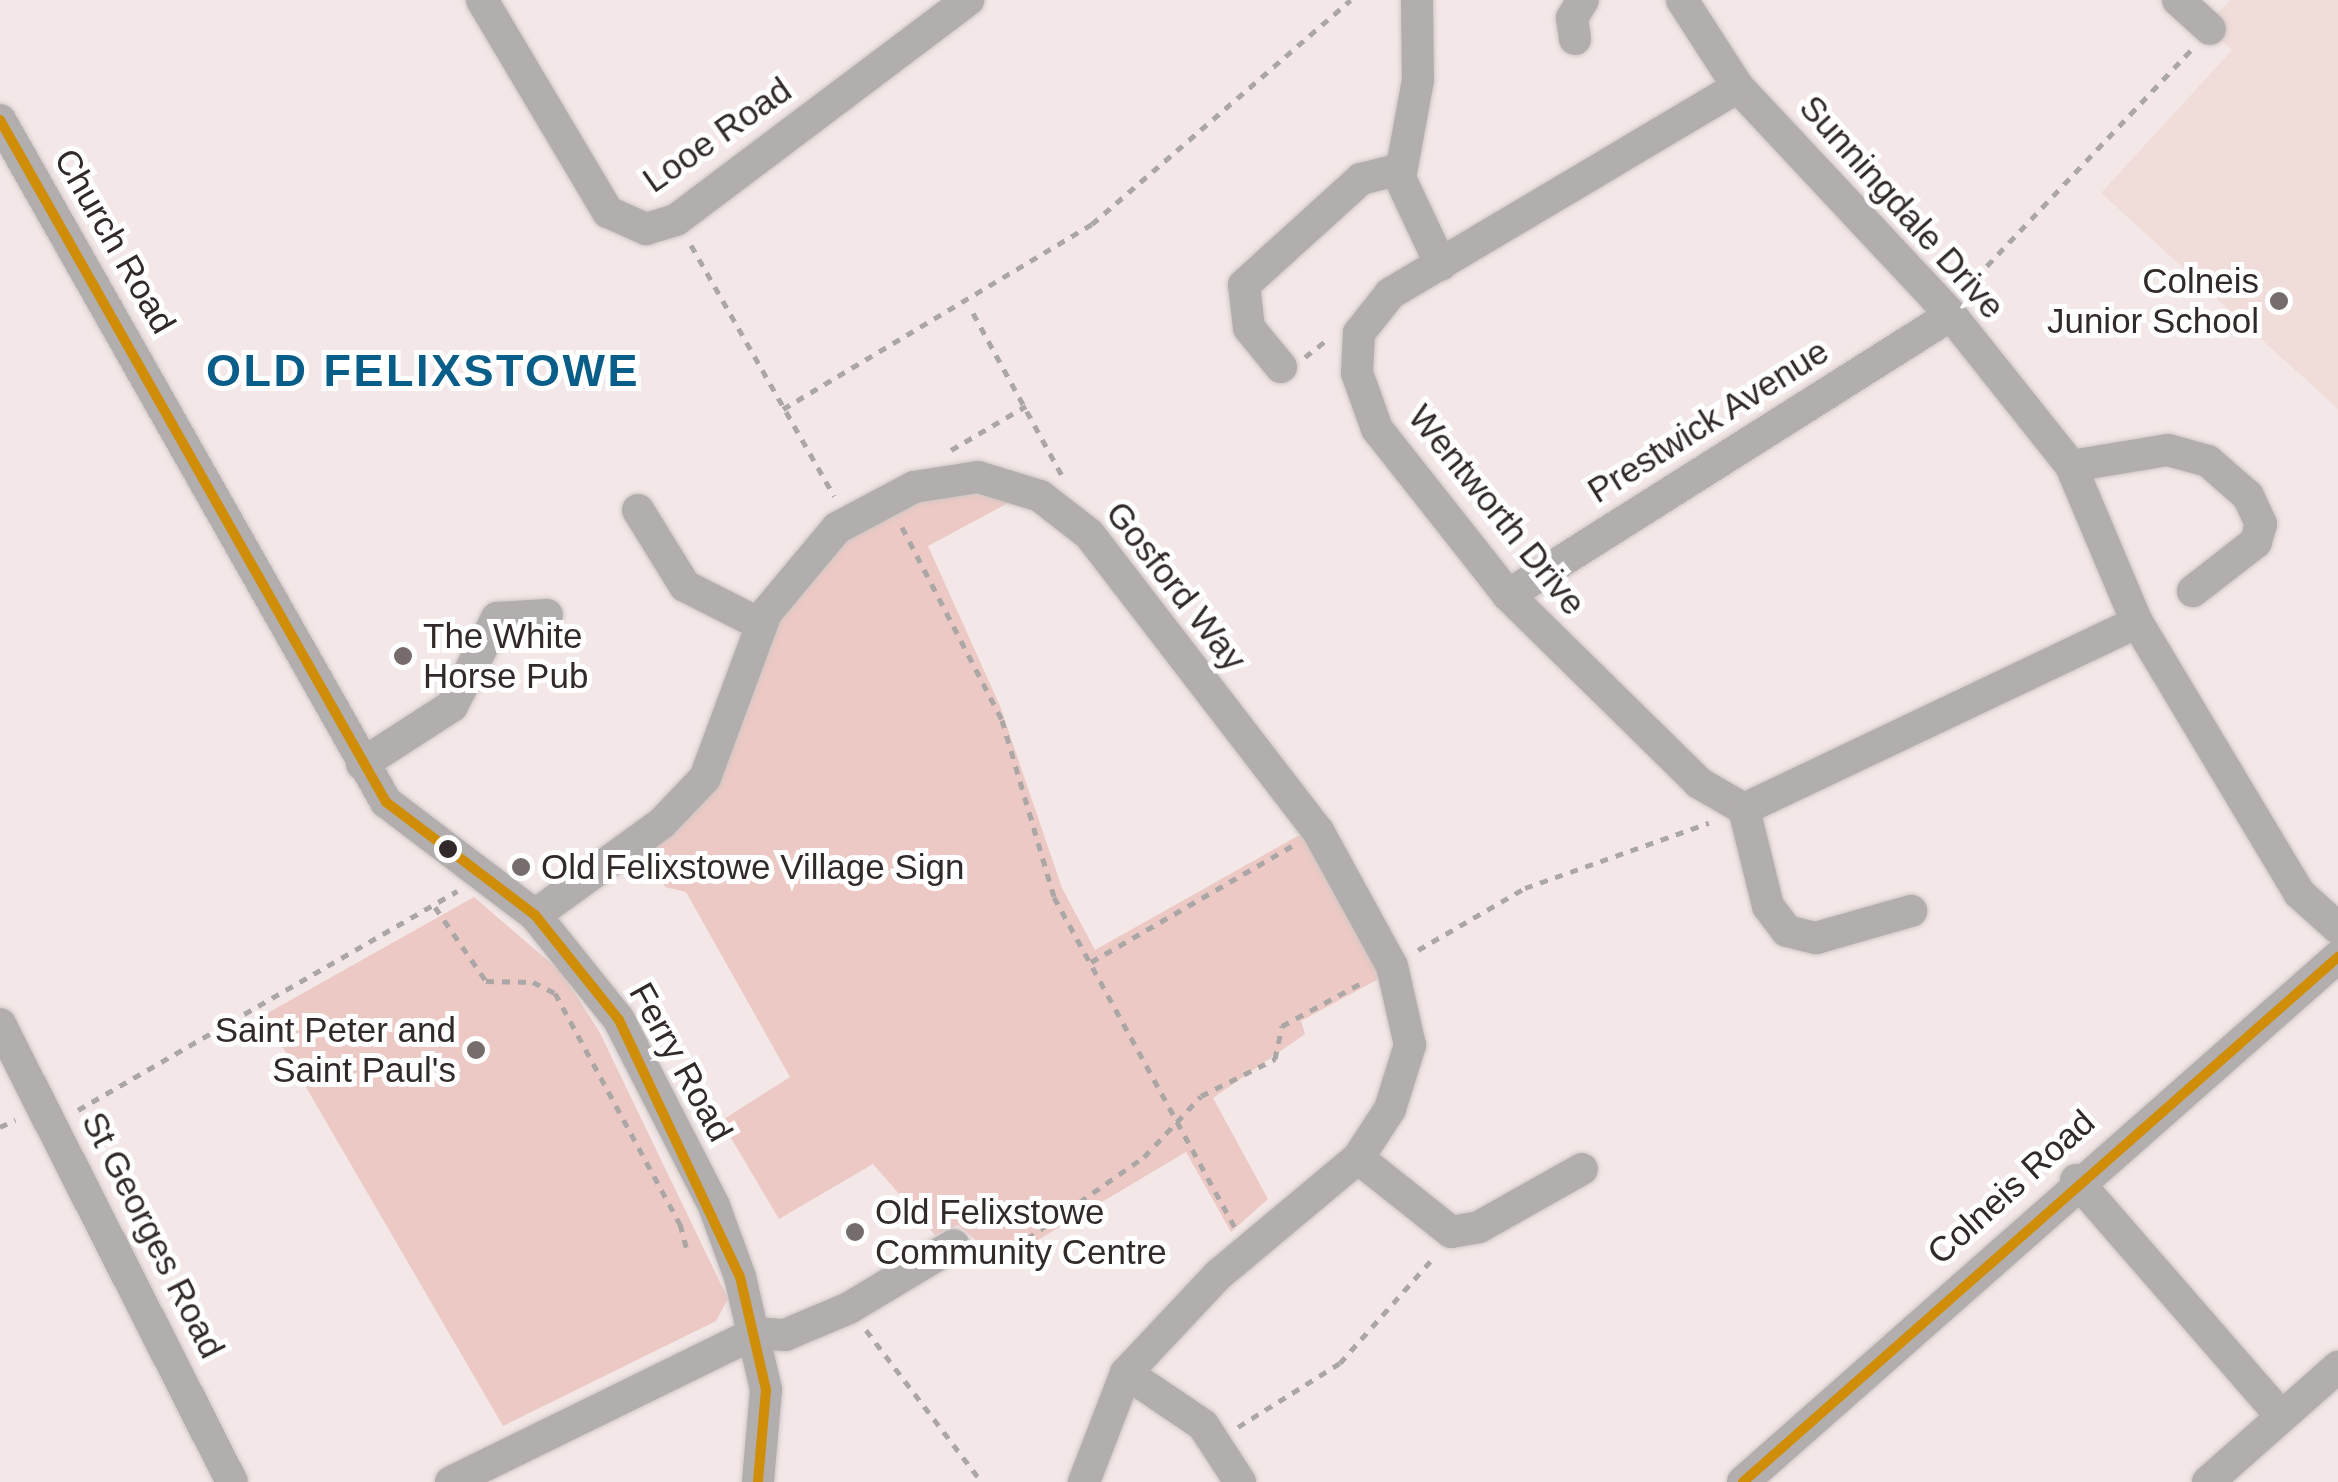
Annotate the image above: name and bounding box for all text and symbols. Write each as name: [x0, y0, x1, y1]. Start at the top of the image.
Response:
street label: Looe Road: [635, 69, 799, 201]
street label: Sunningdale Drive: [1791, 87, 2013, 327]
street label: Church Road: [45, 141, 185, 341]
place label: Colneis Junior School: [2047, 260, 2259, 342]
marker: Colneis Junior School: [2268, 290, 2290, 312]
street label: Prestwick Avenue: [1579, 330, 1837, 512]
district label: OLD FELIXSTOWE: [206, 344, 640, 398]
street label: Wentworth Drive: [1399, 397, 1595, 623]
street label: Gosford Way: [1097, 493, 1255, 679]
place label: The White Horse Pub: [423, 615, 588, 697]
marker: The White Horse Pub: [392, 645, 414, 667]
unlabelled marker: [438, 839, 458, 859]
place label: Old Felixstowe Village Sign: [541, 846, 964, 888]
marker: Old Felixstowe Village Sign: [510, 856, 532, 878]
street label: Ferry Road: [620, 975, 742, 1149]
place label: Saint Peter and Saint Paul's: [215, 1009, 456, 1091]
marker: Saint Peter and Saint Paul's: [465, 1039, 487, 1061]
street label: Colneis Road: [1919, 1101, 2103, 1273]
street label: St Georges Road: [73, 1105, 233, 1365]
place label: Old Felixstowe Community Centre: [875, 1191, 1167, 1273]
marker: Old Felixstowe Community Centre: [844, 1221, 866, 1243]

